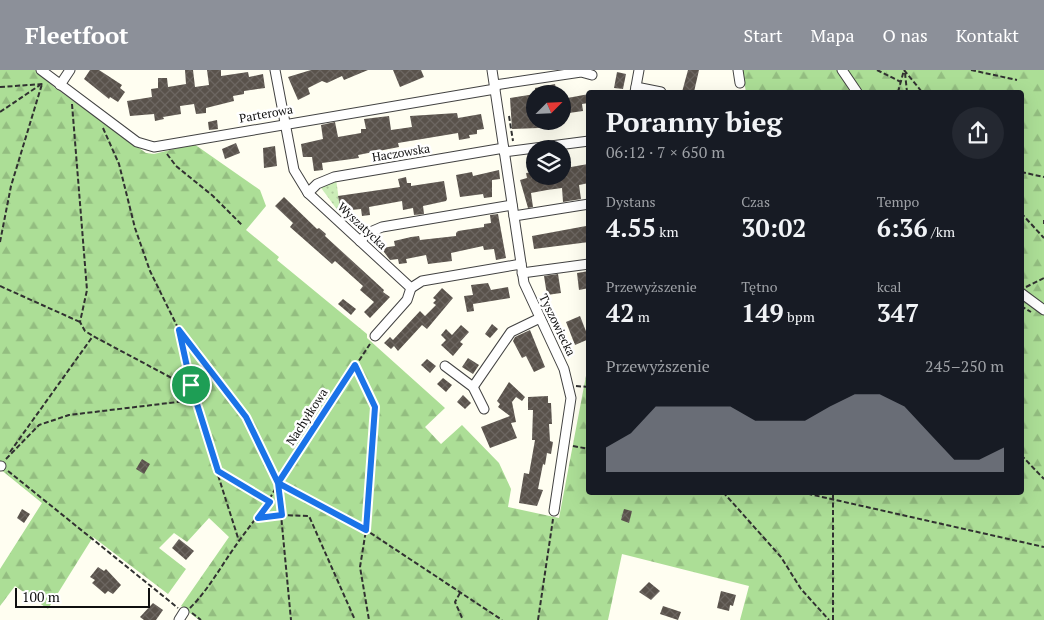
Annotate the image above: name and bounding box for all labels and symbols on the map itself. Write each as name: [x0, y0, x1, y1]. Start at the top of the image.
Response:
north arrow: [526, 85, 571, 130]
street label: Parterowa: [238, 101, 294, 126]
street label: Haczowska: [371, 141, 431, 164]
street label: Wyszatycka: [335, 199, 390, 252]
street label: Tyszowiecka: [536, 291, 579, 358]
pin: [170, 364, 212, 406]
street label: Nachyłkowa: [283, 385, 331, 448]
scale bar: [15, 585, 150, 608]

